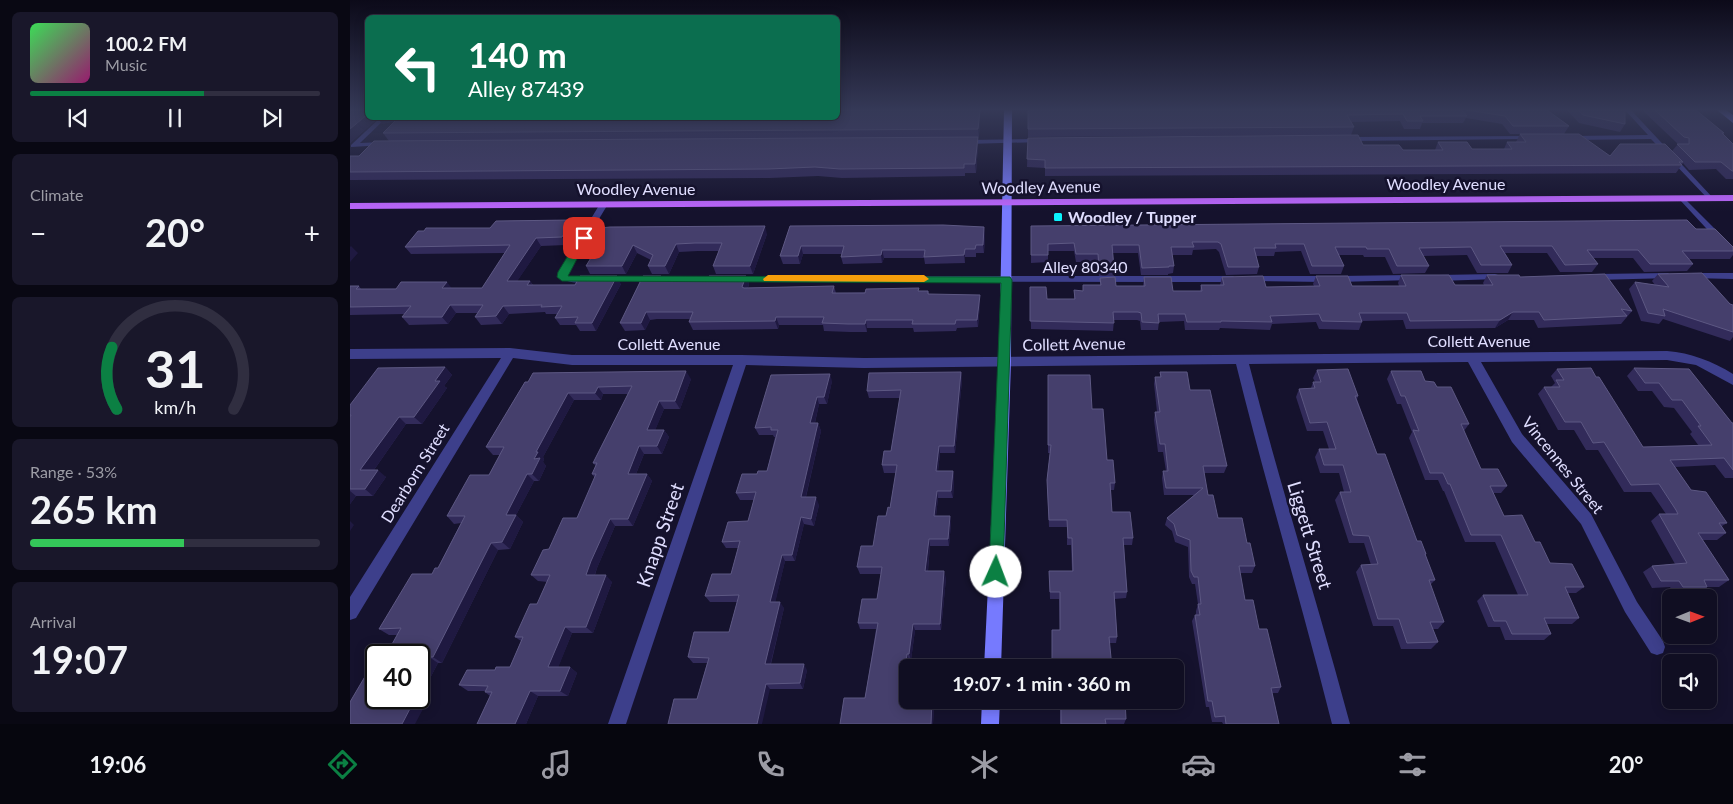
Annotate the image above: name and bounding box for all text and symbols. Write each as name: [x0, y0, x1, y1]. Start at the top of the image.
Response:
text: 100.2 FM: [105, 32, 187, 55]
text: 140 m: [468, 33, 567, 75]
icon: left: [385, 35, 450, 100]
text: Music: [105, 55, 147, 74]
text: Alley 87439: [468, 75, 585, 102]
icon: previous: [64, 104, 92, 132]
icon: pause: [161, 104, 189, 132]
icon: next: [258, 104, 286, 132]
street label: Woodley Avenue: [1386, 174, 1506, 193]
street label: Woodley Avenue: [981, 176, 1101, 197]
street label: Woodley Avenue: [576, 179, 696, 198]
text: Climate: [30, 185, 83, 204]
place label: Woodley / Tupper: [1068, 207, 1196, 226]
text: 20°: [145, 209, 205, 255]
marker: Woodley / Tupper: [1052, 211, 1064, 223]
text: −: [30, 216, 46, 250]
text: +: [304, 216, 320, 250]
pin: [563, 217, 605, 259]
icon: arrive: [570, 224, 598, 252]
street label: Alley 80340: [1043, 257, 1127, 276]
street label: Collett Avenue: [1428, 331, 1531, 350]
street label: Collett Avenue: [1022, 333, 1126, 354]
street label: Collett Avenue: [618, 334, 721, 353]
text: 31: [145, 337, 205, 399]
text: km/h: [154, 396, 196, 418]
street label: Vincennes Street: [1519, 412, 1608, 517]
street label: Dearborn Street: [377, 419, 453, 526]
text: Range · 53%: [30, 462, 117, 481]
street label: Liggett Street: [1283, 478, 1338, 592]
street label: Knapp Street: [631, 479, 688, 590]
text: 265 km: [30, 486, 158, 532]
position arrow: [969, 545, 1021, 597]
north arrow: [1662, 589, 1718, 644]
map controls: [1662, 589, 1717, 709]
text: Arrival: [30, 612, 76, 631]
text: 19:07: [30, 636, 128, 682]
speed limit sign: 40: [365, 644, 430, 709]
button: sound: [1662, 654, 1717, 709]
text: 19:07 · 1 min · 360 m: [952, 672, 1131, 695]
icon: directions: [325, 747, 360, 782]
icon: music: [539, 747, 574, 782]
icon: phone: [753, 747, 788, 782]
icon: climate: [967, 747, 1002, 782]
icon: car: [1181, 747, 1216, 782]
icon: filters: [1395, 747, 1430, 782]
text: 19:06: [89, 751, 146, 778]
text: 20°: [1609, 751, 1643, 778]

